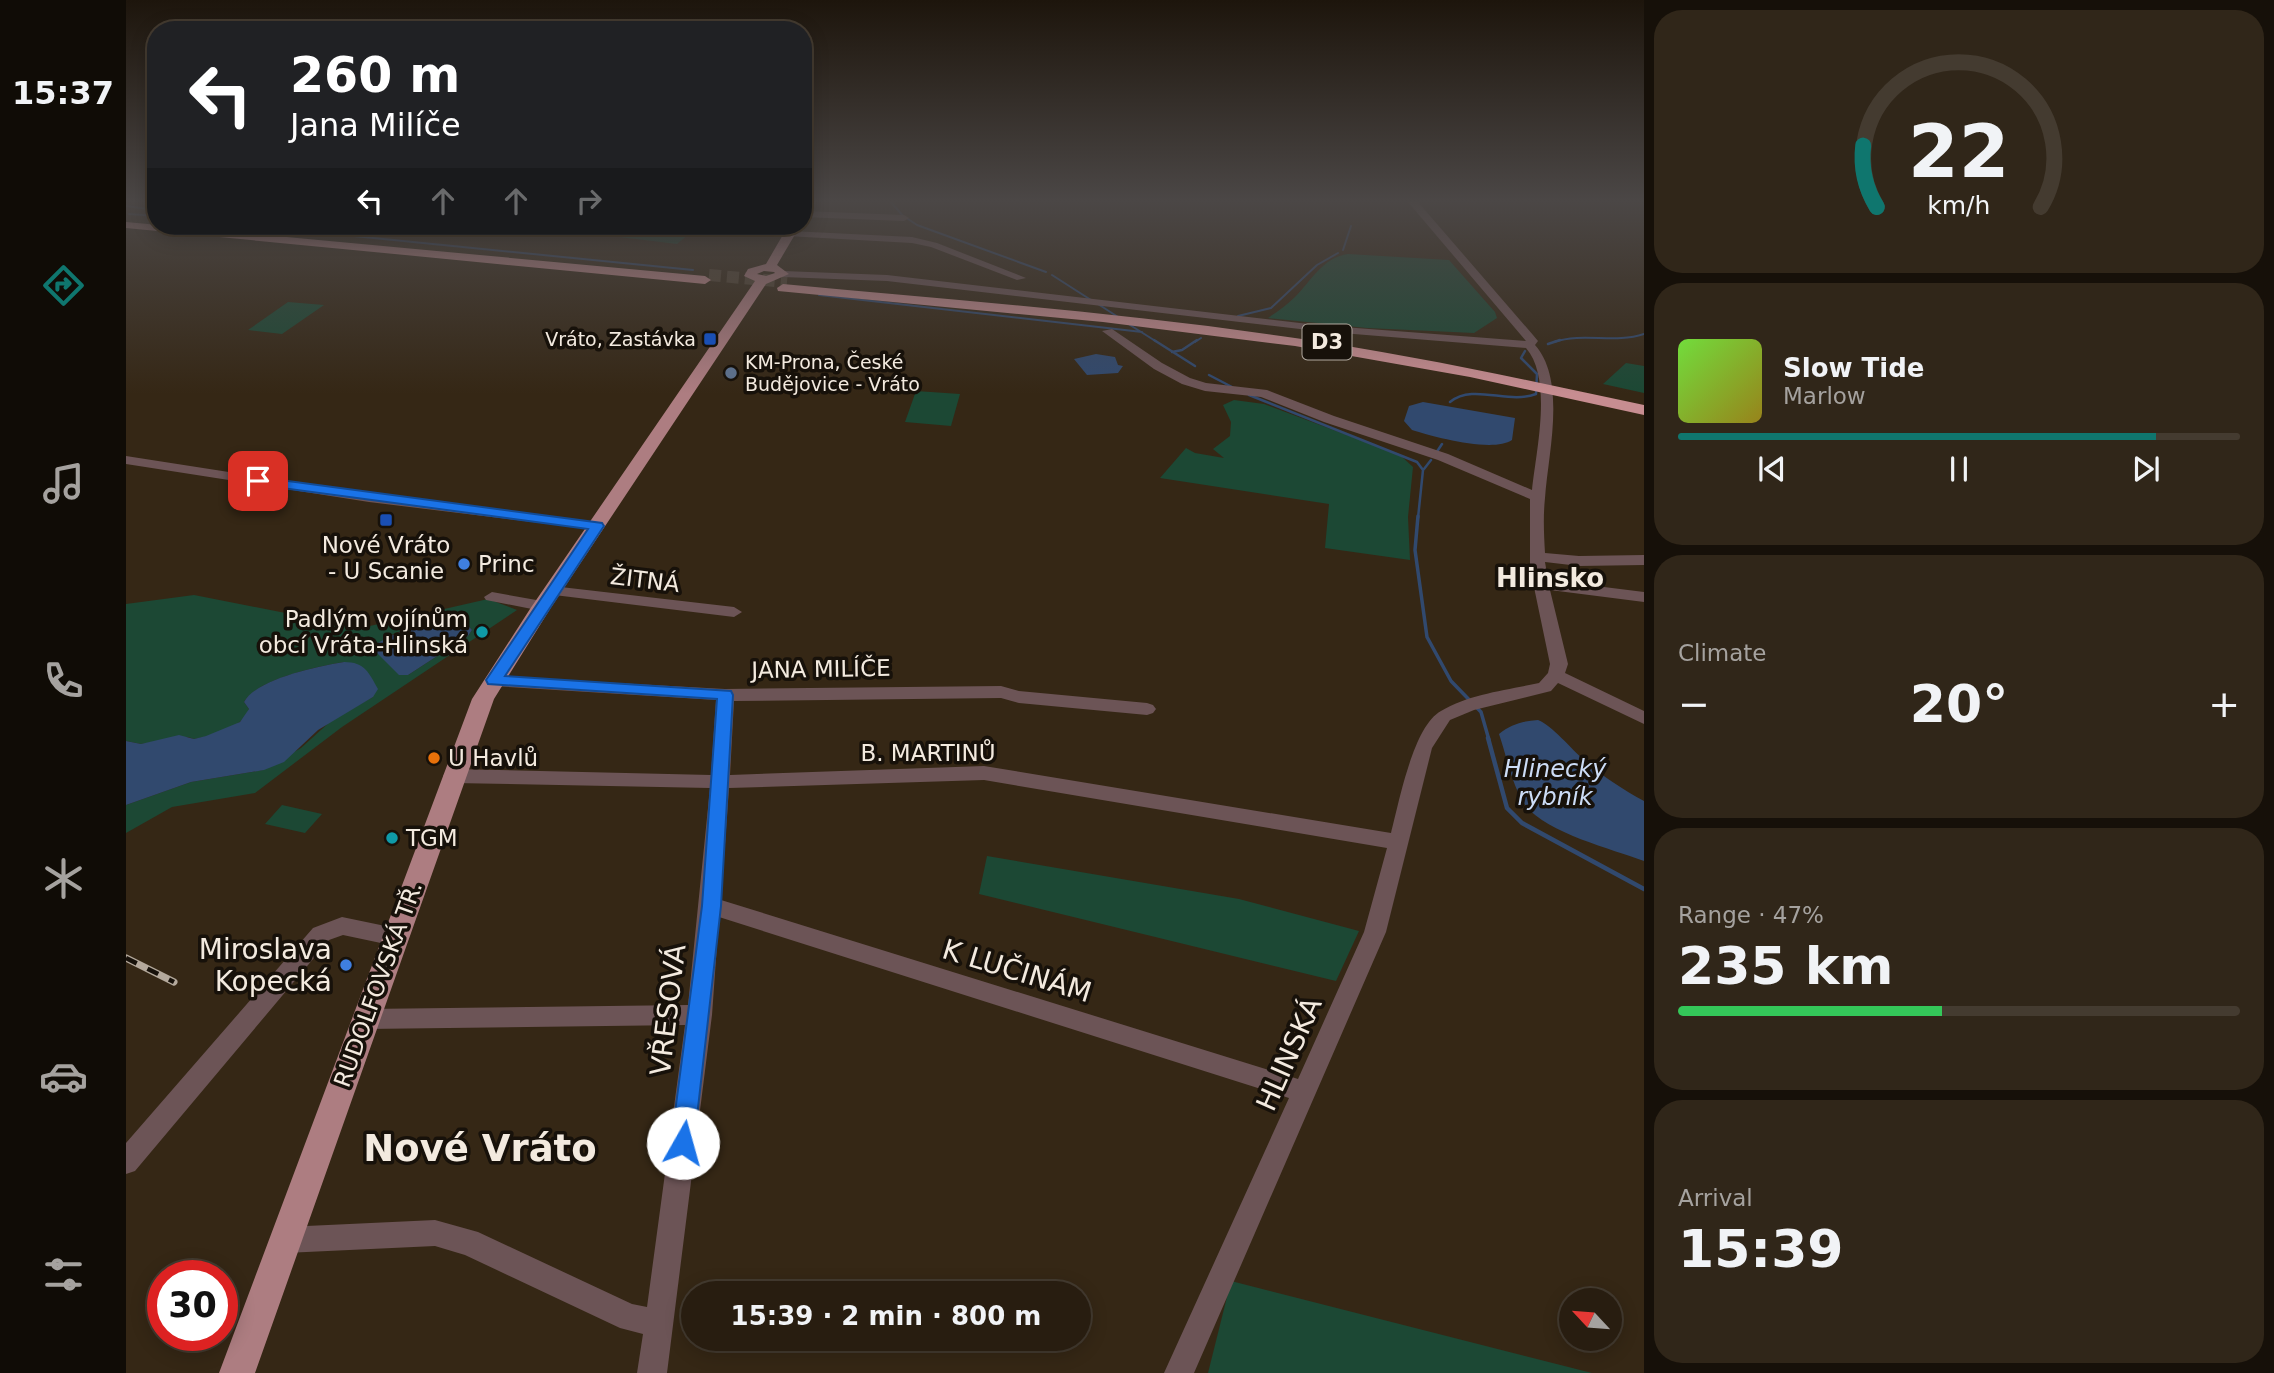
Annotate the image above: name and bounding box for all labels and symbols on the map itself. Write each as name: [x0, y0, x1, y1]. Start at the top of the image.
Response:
road number: D3: [1302, 324, 1352, 360]
place label: Vráto, Zastávka: [545, 328, 696, 350]
marker: Vráto, Zastávka: [702, 331, 718, 347]
place label: KM-Prona, České Budějovice - Vráto: [745, 350, 920, 395]
marker: KM-Prona, České Budějovice - Vráto: [723, 365, 739, 381]
pin: [228, 451, 288, 511]
marker: Nové Vráto - U Scanie: [378, 512, 394, 528]
place label: Nové Vráto - U Scanie: [322, 532, 450, 584]
place label: Princ: [478, 551, 535, 577]
marker: Princ: [456, 556, 472, 572]
street label: ŽITNÁ: [609, 562, 681, 597]
district label: Hlinsko: [1496, 563, 1604, 593]
place label: Padlým vojínům obcí Vráta-Hlinská: [259, 606, 468, 658]
marker: Padlým vojínům obcí Vráta-Hlinská: [474, 624, 490, 640]
street label: JANA MILÍČE: [749, 654, 891, 683]
street label: B. MARTINŮ: [860, 738, 996, 766]
place label: U Havlů: [448, 745, 538, 771]
marker: U Havlů: [426, 750, 442, 766]
water label: Hlinecký rybník: [1504, 755, 1607, 811]
place label: TGM: [405, 825, 458, 851]
marker: TGM: [384, 830, 400, 846]
street label: RUDOLFOVSKÁ TŘ.: [328, 877, 427, 1090]
street label: K LUČINÁM: [939, 932, 1096, 1009]
place label: Miroslava Kopecká: [199, 933, 332, 998]
street label: VŘESOVÁ: [643, 942, 692, 1078]
marker: Miroslava Kopecká: [338, 957, 354, 973]
street label: HLINSKÁ: [1248, 992, 1329, 1116]
position arrow: [646, 1106, 720, 1180]
district label: Nové Vráto: [363, 1127, 597, 1170]
speed limit sign: 30: [147, 1260, 238, 1351]
north arrow: [1559, 1288, 1622, 1351]

